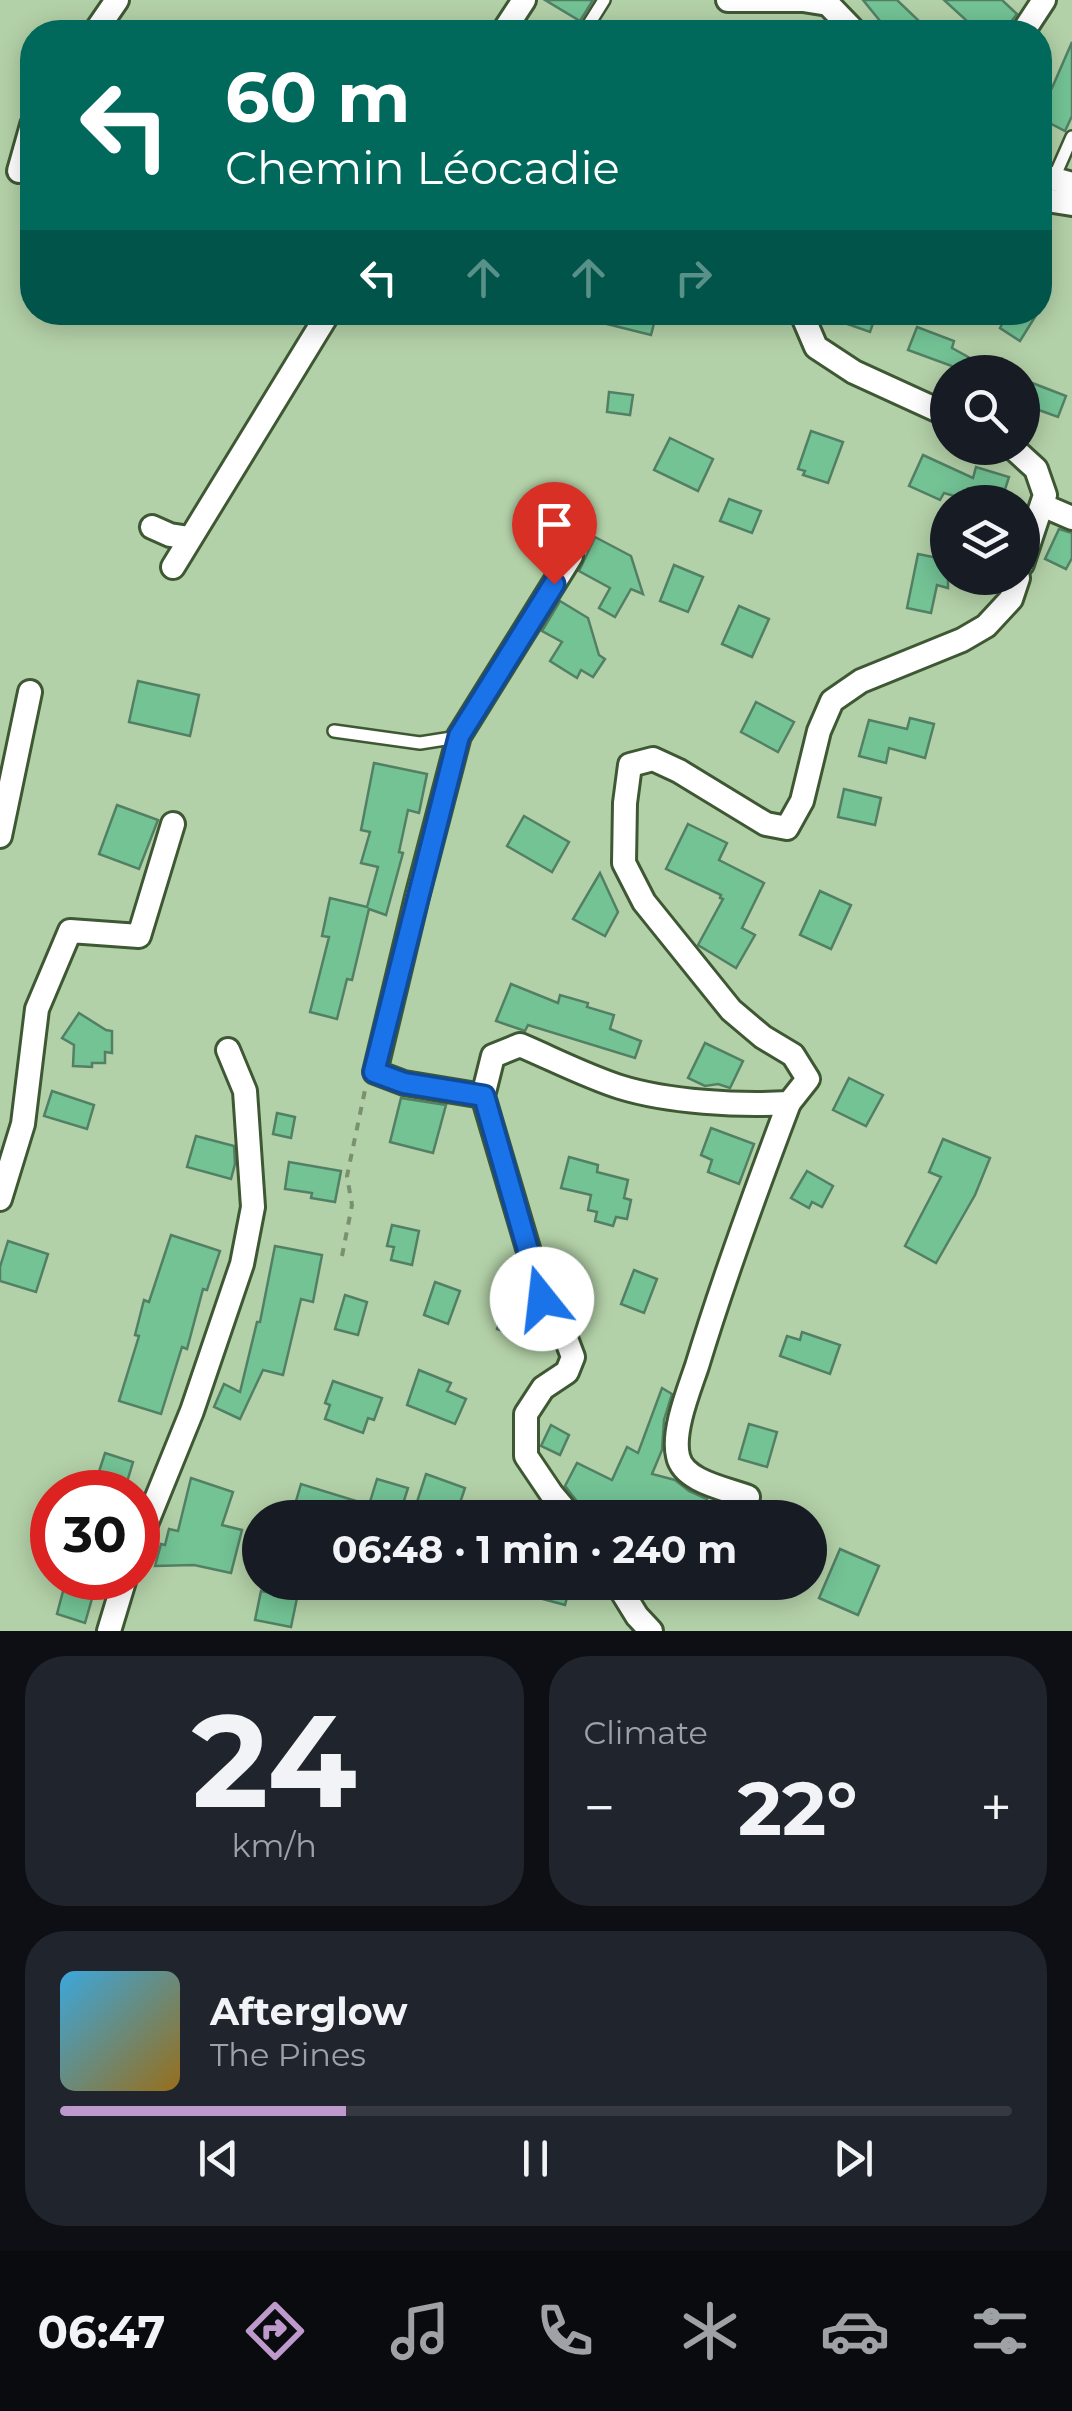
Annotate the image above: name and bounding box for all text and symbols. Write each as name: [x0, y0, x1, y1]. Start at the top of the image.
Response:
text: 60 m: [225, 54, 410, 140]
icon: left: [60, 60, 190, 190]
text: Chemin Léocadie: [225, 140, 620, 195]
icon: left: [351, 250, 406, 305]
icon: ahead: [456, 250, 511, 305]
icon: ahead: [561, 250, 616, 305]
icon: right: [666, 250, 721, 305]
map controls: [930, 355, 1040, 595]
button: search: [930, 355, 1040, 465]
pin: [512, 482, 597, 585]
button: layers: [930, 485, 1040, 595]
icon: arrive: [527, 497, 582, 552]
position arrow: [490, 1247, 594, 1351]
speed limit sign: 30: [30, 1470, 160, 1600]
text: 06:48 · 1 min · 240 m: [332, 1526, 737, 1573]
text: 24: [192, 1681, 357, 1840]
text: Climate: [584, 1713, 708, 1752]
text: 22°: [738, 1762, 858, 1854]
text: −: [584, 1774, 615, 1841]
text: +: [980, 1774, 1012, 1841]
text: km/h: [232, 1826, 317, 1865]
text: Afterglow: [210, 1988, 408, 2035]
text: The Pines: [210, 2035, 366, 2074]
icon: previous: [191, 2131, 246, 2186]
icon: pause: [508, 2131, 563, 2186]
icon: next: [826, 2131, 881, 2186]
icon: directions: [240, 2296, 310, 2366]
icon: music: [385, 2296, 455, 2366]
icon: phone: [530, 2296, 600, 2366]
icon: climate: [675, 2296, 745, 2366]
icon: car: [820, 2296, 890, 2366]
icon: filters: [965, 2296, 1035, 2366]
text: 06:47: [37, 2304, 165, 2359]

